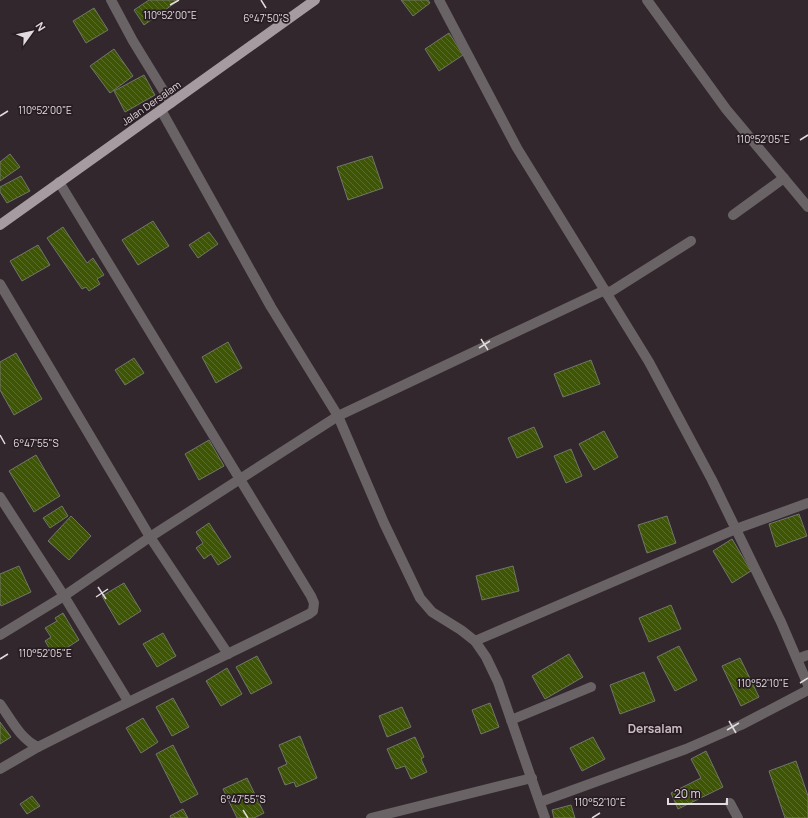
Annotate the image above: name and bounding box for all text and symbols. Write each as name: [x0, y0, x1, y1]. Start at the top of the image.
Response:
text: 110°52'00"E: [143, 8, 197, 22]
text: 6°47'50"S: [243, 11, 289, 25]
north arrow: [12, 12, 52, 52]
text: N: [32, 19, 49, 34]
street label: Jalan Dersalam: [119, 77, 183, 129]
text: 110°52'00"E: [18, 103, 72, 117]
text: 110°52'05"E: [736, 132, 790, 146]
text: 6°47'55"S: [13, 436, 59, 450]
text: 110°52'05"E: [18, 646, 72, 660]
text: 110°52'10"E: [737, 676, 789, 690]
district label: Dersalam: [628, 720, 683, 737]
scale bar: [668, 780, 727, 806]
text: 20 m: [674, 785, 701, 802]
text: 6°47'55"S: [220, 792, 266, 806]
text: 110°52'10"E: [574, 795, 626, 809]

